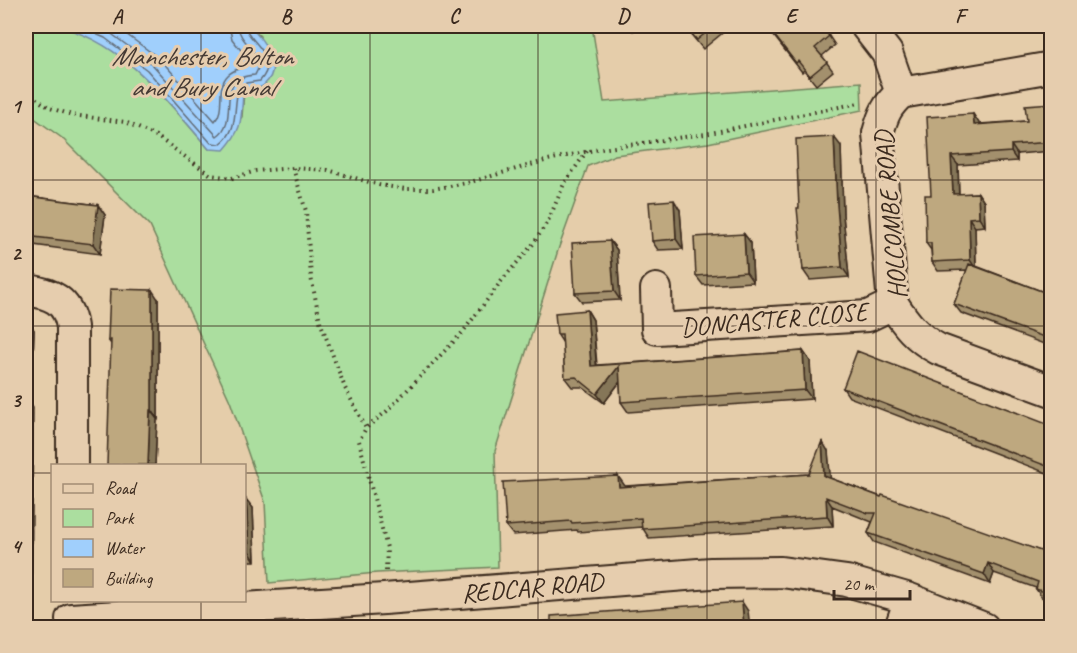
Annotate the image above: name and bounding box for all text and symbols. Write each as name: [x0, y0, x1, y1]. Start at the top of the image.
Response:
text: A: [112, 4, 124, 29]
text: B: [281, 4, 293, 29]
text: C: [449, 4, 461, 29]
text: D: [617, 4, 631, 29]
text: E: [786, 4, 800, 29]
text: F: [955, 4, 969, 29]
water label: Manchester, Bolton and Bury Canal: [111, 39, 295, 104]
text: 1: [12, 94, 23, 119]
street label: HOLCOMBE ROAD: [867, 128, 914, 300]
text: 2: [12, 241, 23, 266]
street label: DONCASTER CLOSE: [679, 295, 872, 344]
text: 3: [12, 388, 23, 413]
legend: [51, 464, 246, 602]
text: Road: [105, 477, 138, 499]
text: Park: [105, 507, 135, 529]
text: 4: [12, 534, 24, 559]
text: Water: [105, 537, 146, 559]
scale bar: [834, 563, 910, 601]
street label: REDCAR ROAD: [460, 565, 607, 610]
text: Building: [105, 567, 154, 589]
text: 20 m: [843, 573, 876, 595]

